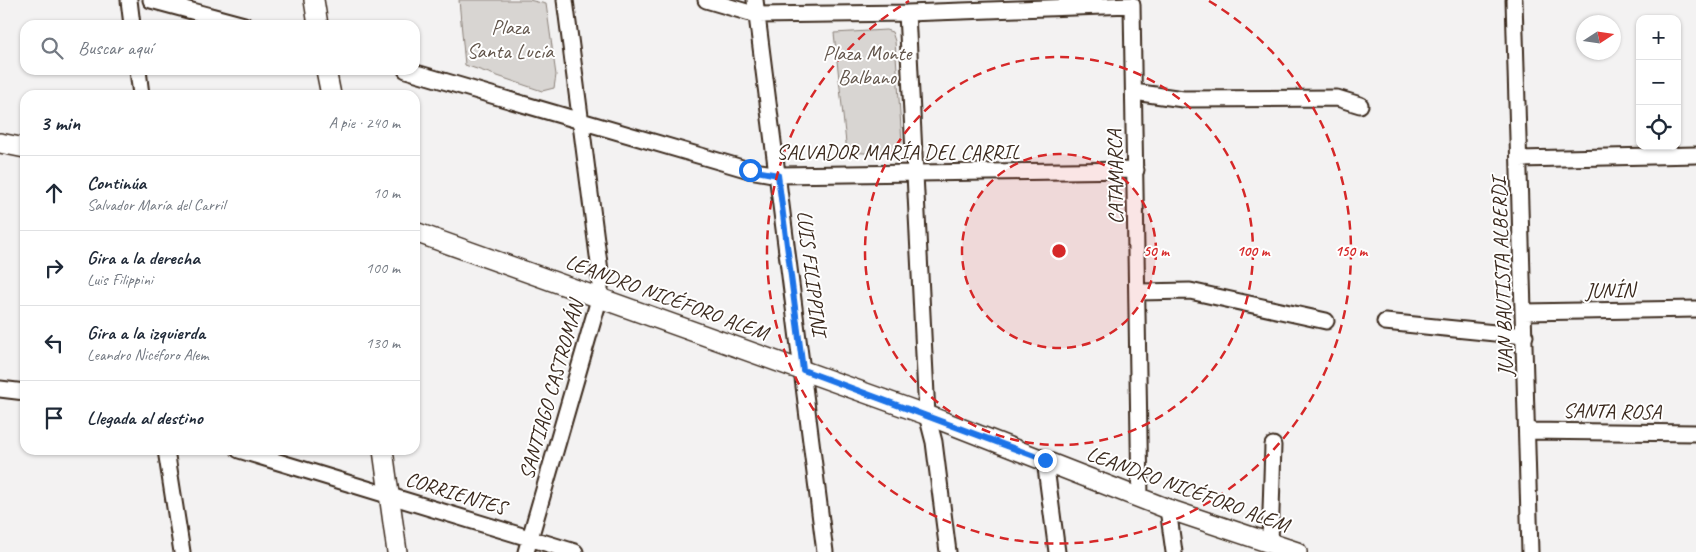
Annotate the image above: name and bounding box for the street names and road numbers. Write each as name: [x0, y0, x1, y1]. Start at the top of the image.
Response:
street label: CATAMARCA: [1101, 128, 1129, 225]
street label: SALVADOR MARÍA DEL CARRIL: [776, 139, 1021, 165]
street label: JUAN BAUTISTA ALBERDI: [1485, 173, 1518, 378]
street label: LUIS FILIPPINI: [791, 209, 833, 341]
street label: LEANDRO NICÉFORO ALEM: [562, 248, 774, 346]
street label: JUNÍN: [1584, 277, 1638, 303]
street label: SANTIAGO CASTROMÁN: [513, 294, 590, 482]
street label: SANTA ROSA: [1563, 397, 1663, 425]
street label: LEANDRO NICÉFORO ALEM: [1083, 440, 1295, 538]
street label: CORRIENTES: [403, 465, 512, 521]

